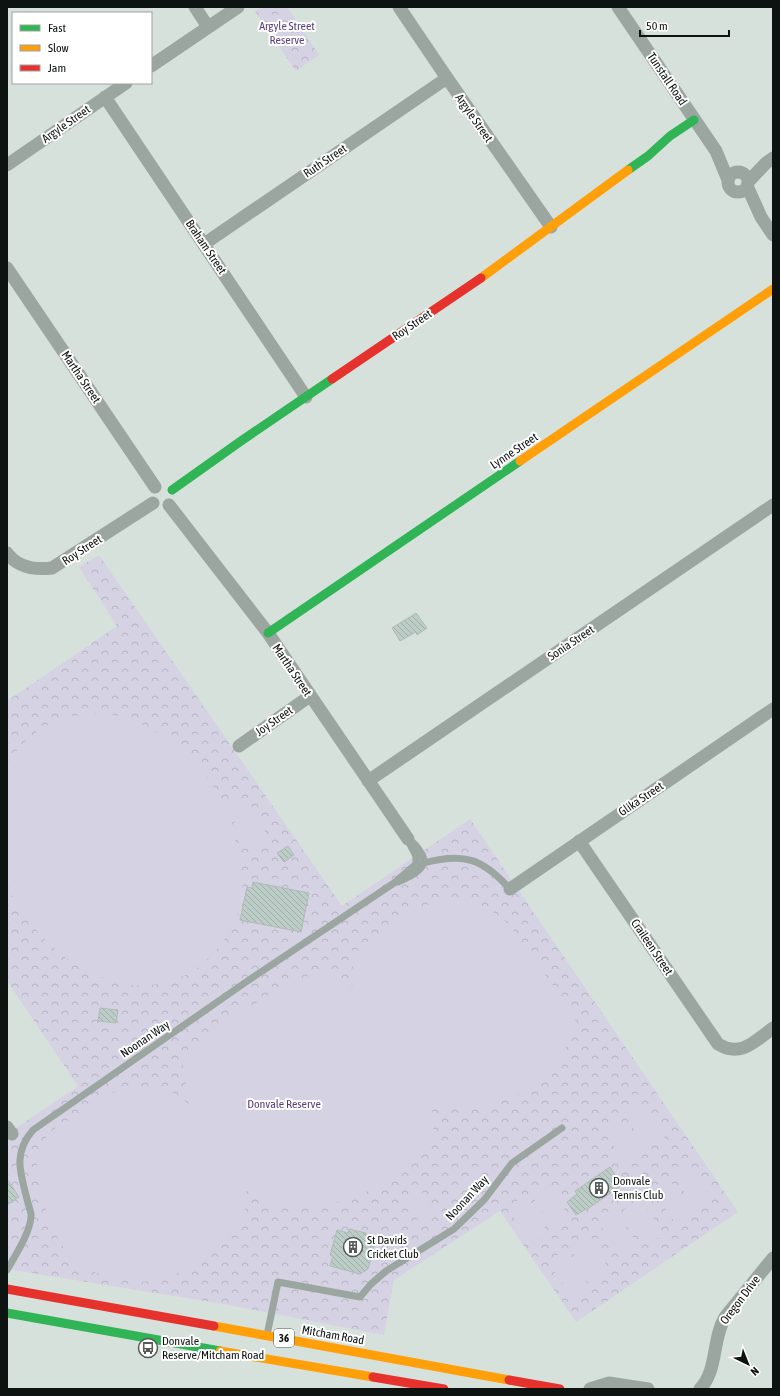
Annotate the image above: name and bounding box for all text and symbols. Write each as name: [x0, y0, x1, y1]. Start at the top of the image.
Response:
legend: [12, 12, 152, 84]
scale bar: [640, 12, 729, 38]
park label: Argyle Street Reserve: [259, 19, 315, 47]
text: 50 m: [646, 19, 668, 33]
text: Fast: [48, 21, 66, 35]
text: Slow: [48, 41, 69, 55]
street label: Tunstall Road: [644, 50, 690, 108]
text: Jam: [48, 61, 66, 75]
street label: Argyle Street: [452, 91, 496, 145]
street label: Argyle Street: [39, 102, 93, 146]
street label: Ruth Street: [301, 141, 350, 181]
street label: Braham Street: [183, 217, 230, 277]
street label: Roy Street: [390, 306, 435, 343]
street label: Martha Street: [58, 348, 104, 406]
street label: Lynne Street: [488, 430, 541, 472]
street label: Roy Street: [60, 532, 105, 568]
street label: Sonia Street: [545, 622, 597, 664]
street label: Martha Street: [269, 641, 315, 699]
street label: Joy Street: [253, 703, 296, 739]
street label: Glika Street: [616, 779, 667, 819]
street label: Craileen Street: [628, 916, 676, 978]
street label: Noonan Way: [118, 1017, 172, 1060]
park label: Donvale Reserve: [247, 1097, 321, 1111]
street label: Noonan Way: [443, 1173, 491, 1223]
place label: Donvale Tennis Club: [613, 1174, 664, 1202]
building icon: Donvale Tennis Club: [588, 1177, 610, 1199]
place label: St Davids Cricket Club: [367, 1233, 419, 1261]
building icon: St Davids Cricket Club: [342, 1236, 364, 1258]
street label: Oregon Drive: [717, 1273, 763, 1327]
street label: Mitcham Road: [301, 1323, 365, 1347]
road number: 36: [274, 1329, 294, 1347]
place label: Donvale Reserve/Mitcham Road: [162, 1334, 264, 1362]
bus stop icon: Donvale Reserve/Mitcham Road: [137, 1337, 159, 1359]
north arrow: [728, 1344, 768, 1384]
text: N: [748, 1365, 761, 1378]

